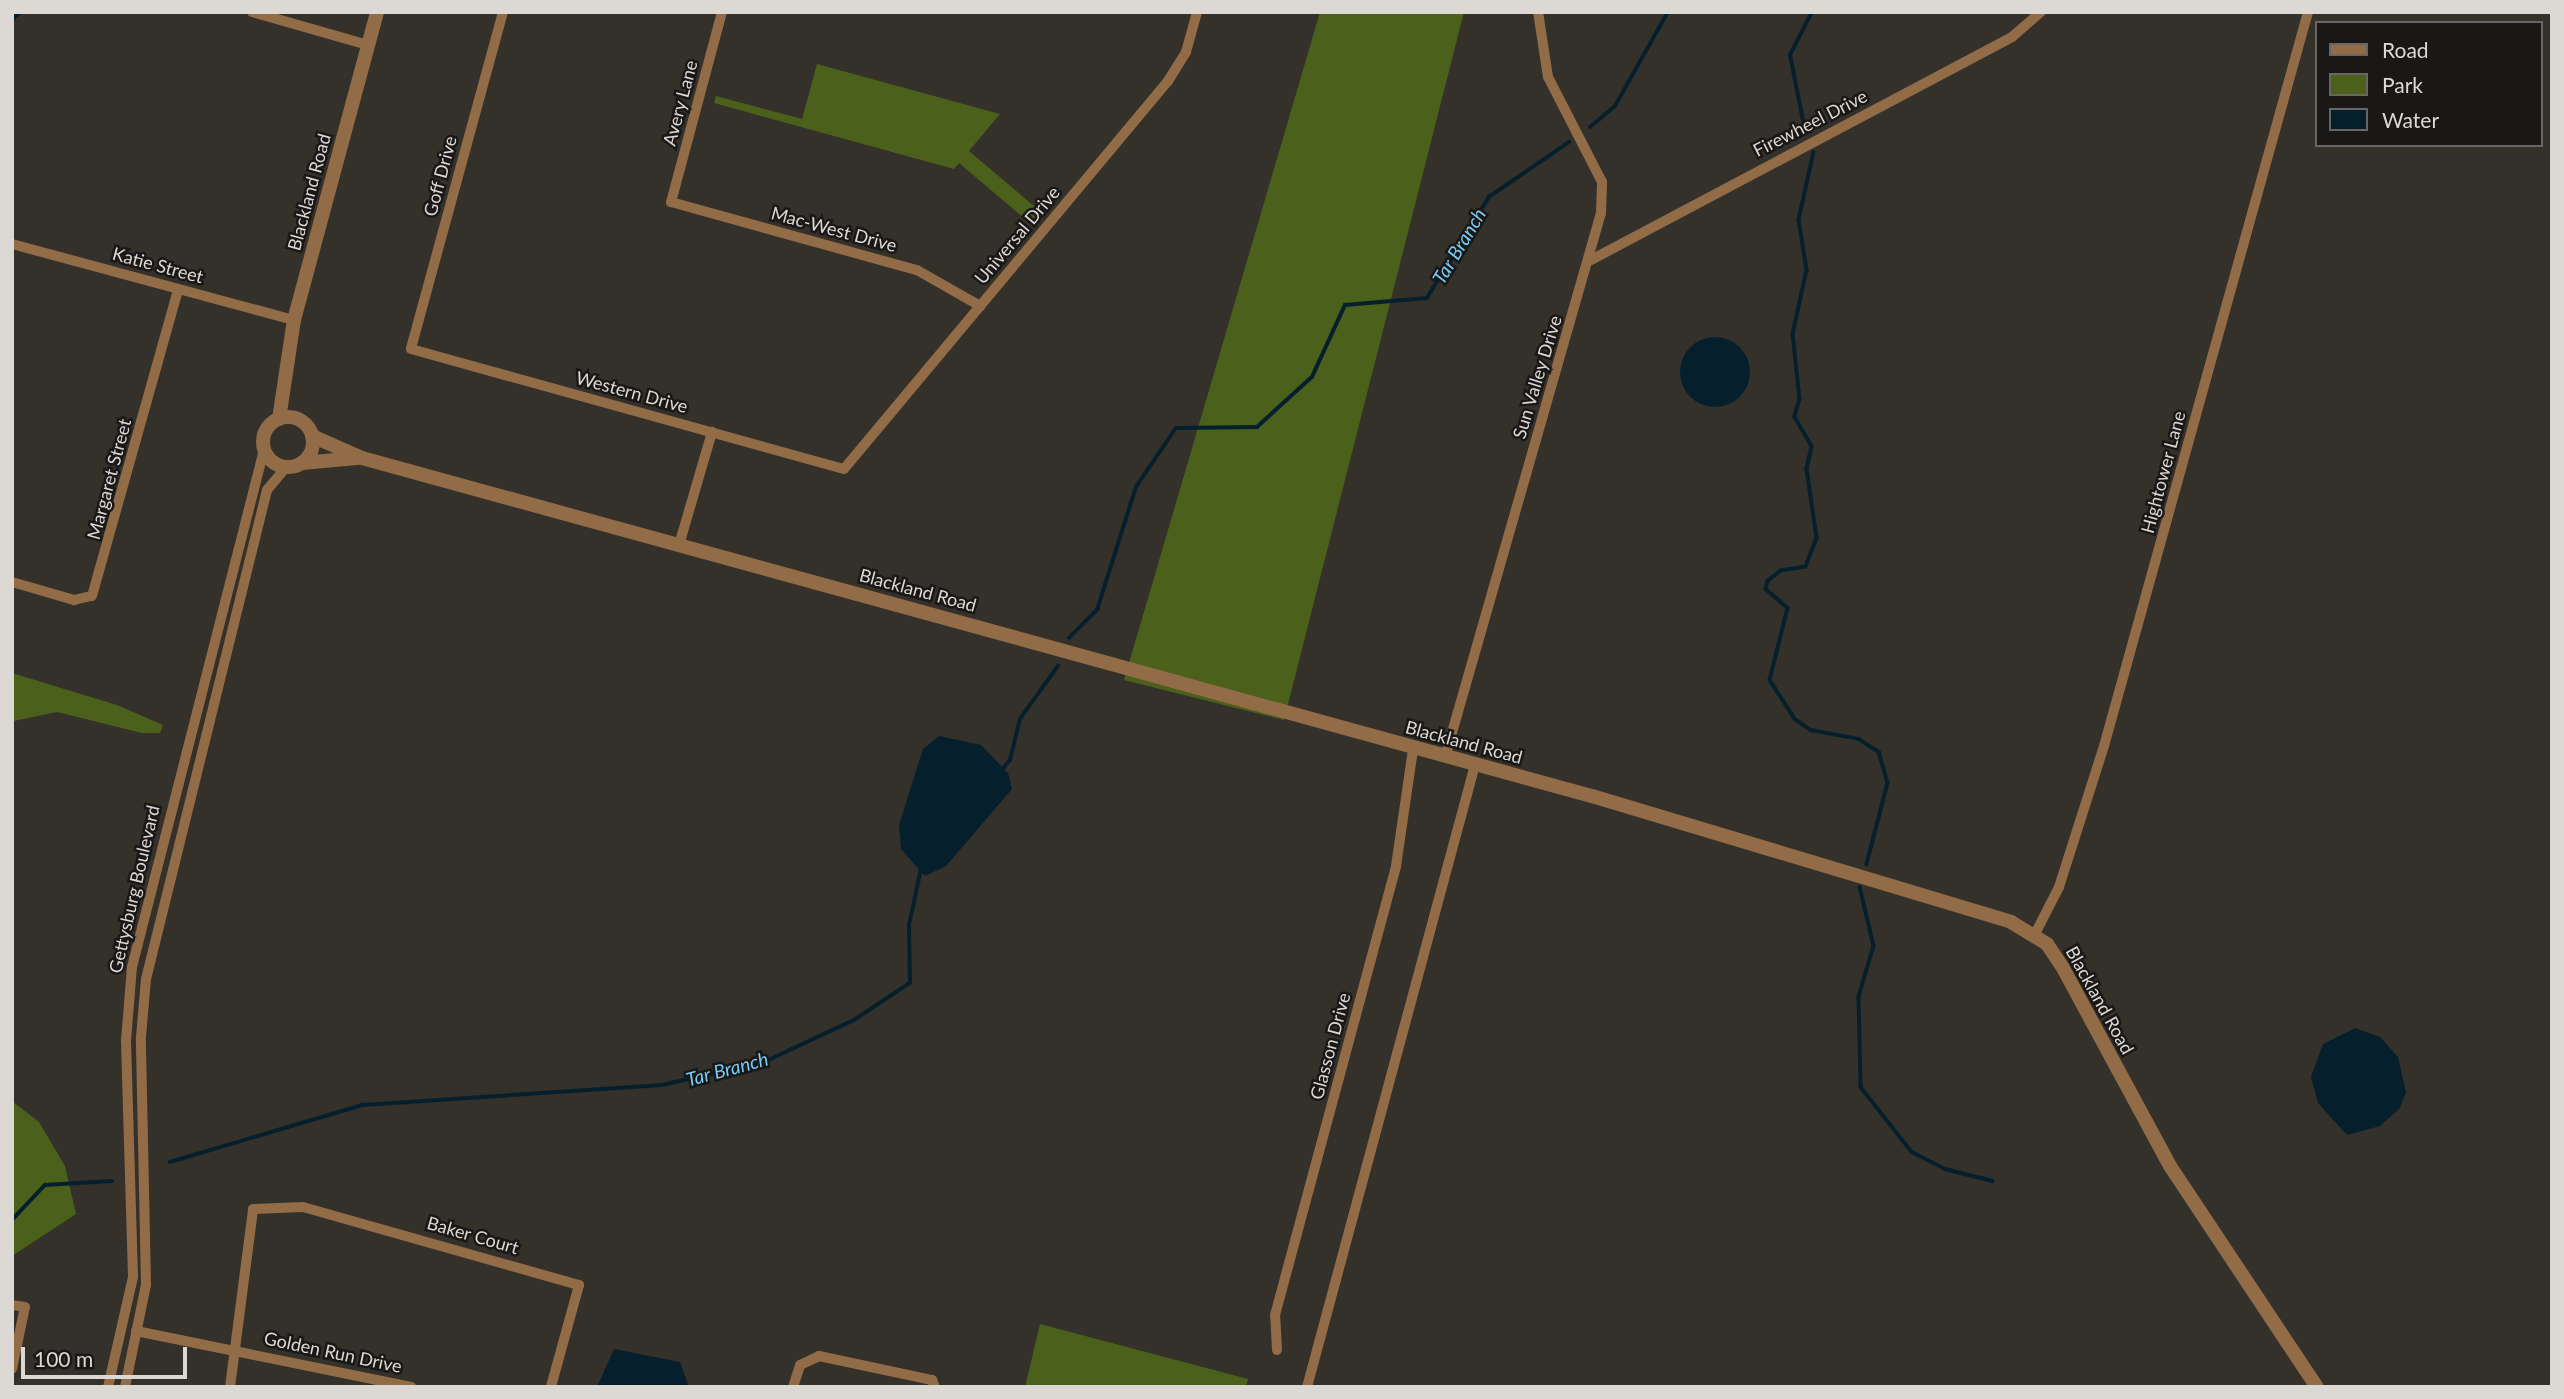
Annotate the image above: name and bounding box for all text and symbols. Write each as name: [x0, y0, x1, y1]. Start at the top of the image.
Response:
legend: [2316, 21, 2543, 147]
text: Road: [2382, 37, 2429, 62]
street label: Avery Lane: [658, 58, 702, 148]
text: Park: [2382, 72, 2423, 97]
street label: Firewheel Drive: [1749, 85, 1871, 161]
text: Water: [2382, 107, 2439, 132]
street label: Blackland Road: [283, 131, 335, 253]
street label: Goff Drive: [419, 133, 461, 219]
street label: Universal Drive: [970, 182, 1064, 288]
street label: Mac-West Drive: [769, 202, 899, 256]
water label: Tar Branch: [1427, 204, 1491, 288]
street label: Katie Street: [110, 242, 206, 288]
street label: Sun Valley Drive: [1508, 312, 1566, 442]
street label: Western Drive: [574, 367, 690, 417]
street label: Hightower Lane: [2136, 408, 2190, 536]
street label: Margaret Street: [83, 416, 135, 542]
street label: Blackland Road: [857, 564, 979, 616]
street label: Blackland Road: [1403, 716, 1525, 768]
street label: Gettysburg Boulevard: [104, 803, 164, 975]
street label: Blackland Road: [2061, 942, 2139, 1058]
street label: Glasson Drive: [1305, 990, 1355, 1102]
water label: Tar Branch: [683, 1047, 771, 1091]
street label: Baker Court: [424, 1212, 522, 1258]
street label: Golden Run Drive: [262, 1327, 404, 1377]
scale bar: [24, 1332, 191, 1376]
text: 100 m: [34, 1346, 93, 1371]

